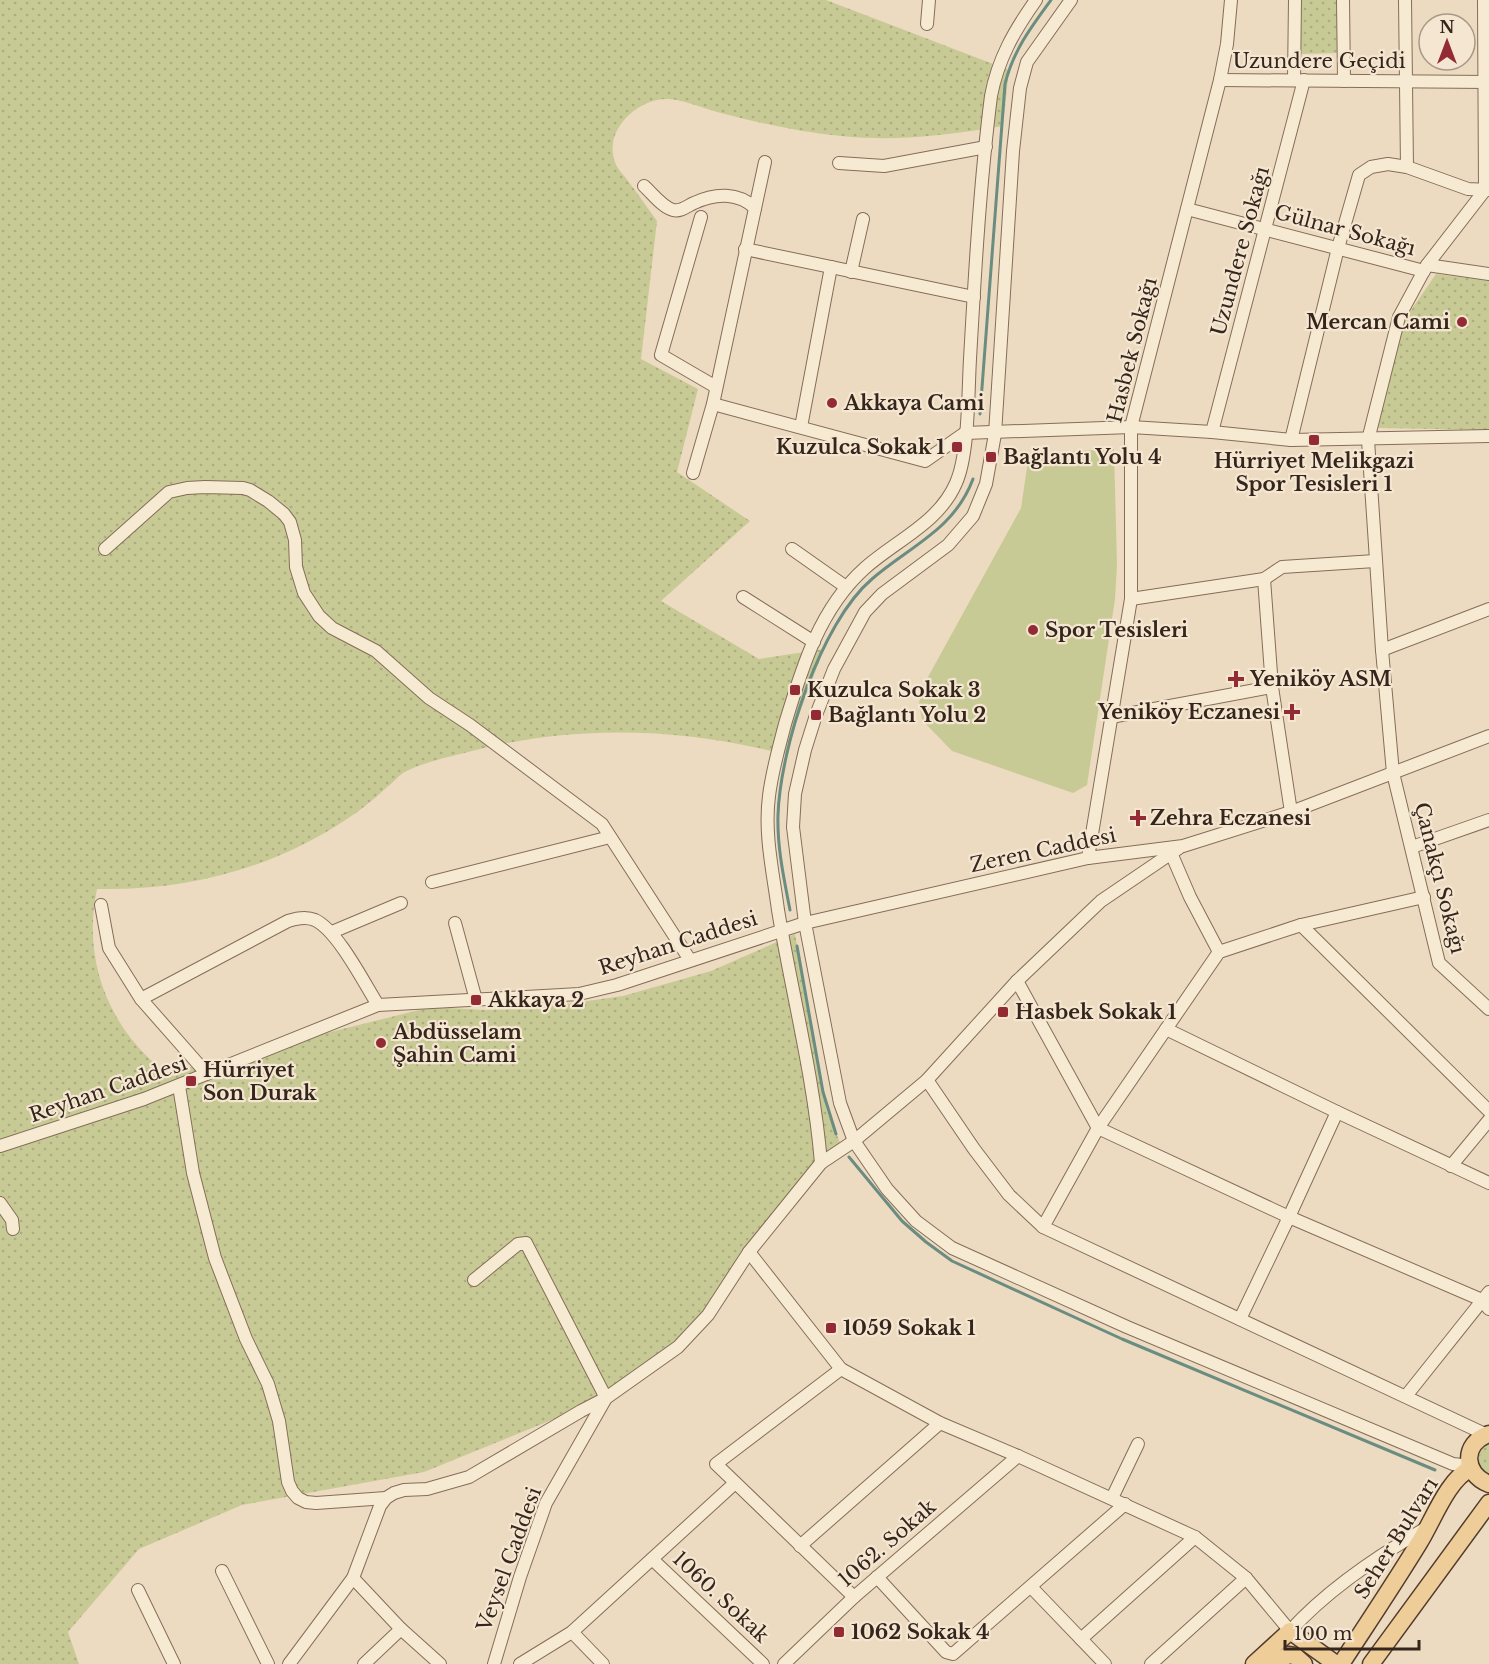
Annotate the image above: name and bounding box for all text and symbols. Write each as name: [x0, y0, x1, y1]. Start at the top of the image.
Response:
north arrow: [1417, 12, 1477, 72]
text: N: [1439, 17, 1455, 37]
street label: Uzundere Geçidi: [1233, 49, 1406, 73]
street label: Uzundere Sokağı: [1206, 163, 1274, 338]
street label: Gülnar Sokağı: [1272, 200, 1418, 260]
street label: Hasbek Sokağı: [1102, 275, 1162, 425]
place label: Mercan Cami: [1306, 310, 1450, 334]
marker: Mercan Cami: [1455, 315, 1469, 329]
place label: Akkaya Cami: [843, 391, 985, 415]
marker: Akkaya Cami: [825, 396, 839, 410]
marker: Hürriyet Melikgazi Spor Tesisleri 1: [1307, 433, 1321, 447]
place label: Kuzulca Sokak 1: [776, 435, 945, 459]
marker: Kuzulca Sokak 1: [950, 440, 964, 454]
place label: Bağlantı Yolu 4: [1003, 445, 1162, 469]
place label: Hürriyet Melikgazi Spor Tesisleri 1: [1214, 449, 1414, 496]
marker: Bağlantı Yolu 4: [984, 450, 998, 464]
place label: Spor Tesisleri: [1045, 618, 1188, 642]
marker: Spor Tesisleri: [1026, 623, 1040, 637]
place label: Yeniköy ASM: [1249, 667, 1391, 691]
marker: Yeniköy ASM: [1227, 670, 1245, 688]
place label: Kuzulca Sokak 3: [807, 678, 980, 702]
marker: Kuzulca Sokak 3: [788, 683, 802, 697]
place label: Yeniköy Eczanesi: [1097, 700, 1280, 724]
place label: Bağlantı Yolu 2: [828, 703, 986, 727]
marker: Yeniköy Eczanesi: [1285, 705, 1299, 719]
marker: Bağlantı Yolu 2: [809, 708, 823, 722]
street label: Çanakçı Sokağı: [1410, 800, 1470, 956]
place label: Zehra Eczanesi: [1150, 806, 1311, 830]
marker: Zehra Eczanesi: [1131, 811, 1145, 825]
street label: Zeren Caddesi: [968, 823, 1118, 877]
street label: Reyhan Caddesi: [596, 906, 760, 980]
place label: Akkaya 2: [487, 988, 584, 1012]
marker: Akkaya 2: [469, 993, 483, 1007]
place label: Hasbek Sokak 1: [1015, 1000, 1177, 1024]
marker: Hasbek Sokak 1: [996, 1005, 1010, 1019]
place label: Abdüsselam Şahin Cami: [392, 1020, 522, 1067]
marker: Abdüsselam Şahin Cami: [374, 1036, 388, 1050]
street label: Reyhan Caddesi: [26, 1051, 190, 1127]
place label: Hürriyet Son Durak: [203, 1058, 317, 1105]
marker: Hürriyet Son Durak: [184, 1074, 198, 1088]
place label: 1059 Sokak 1: [843, 1316, 976, 1340]
marker: 1059 Sokak 1: [824, 1321, 838, 1335]
street label: Seher Bulvarı: [1349, 1473, 1443, 1603]
street label: Veysel Caddesi: [471, 1483, 546, 1635]
street label: 1062. Sokak: [833, 1494, 941, 1592]
street label: 1060. Sokak: [668, 1546, 775, 1648]
scale bar: [1285, 1613, 1418, 1651]
place label: 1062 Sokak 4: [851, 1620, 989, 1644]
text: 100 m: [1294, 1623, 1352, 1645]
marker: 1062 Sokak 4: [832, 1625, 846, 1639]

